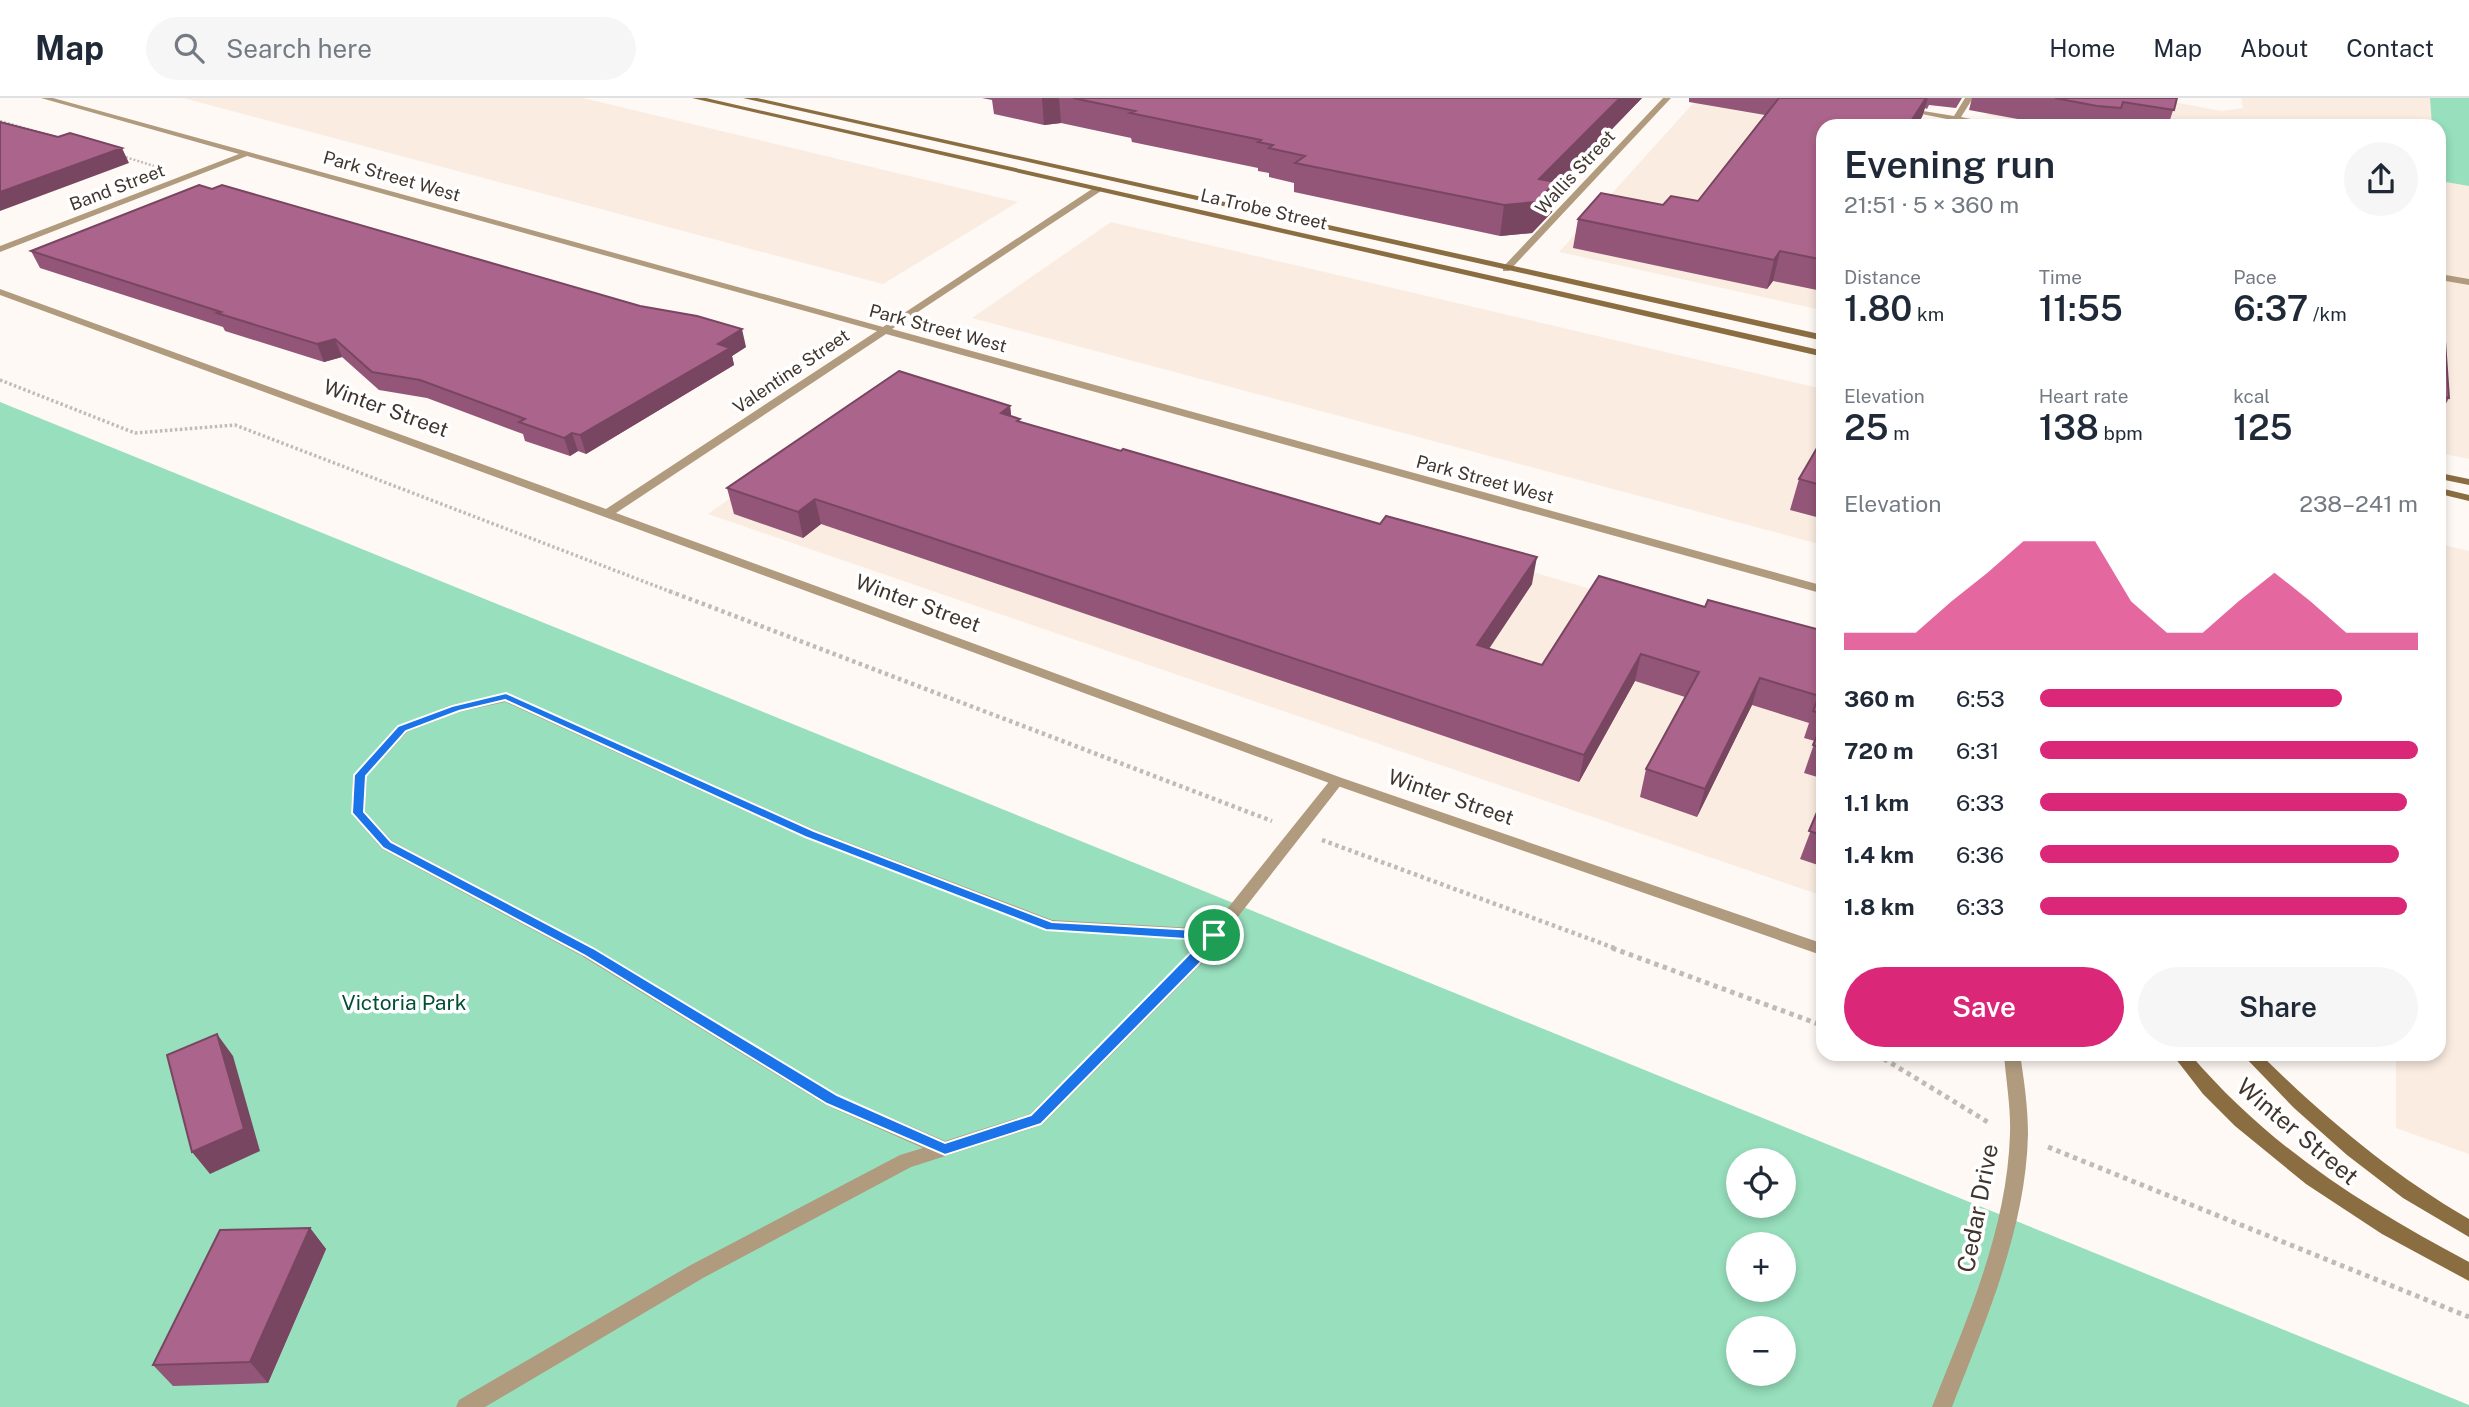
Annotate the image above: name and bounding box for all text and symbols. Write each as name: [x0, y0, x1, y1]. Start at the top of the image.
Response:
search box: [146, 17, 636, 80]
text: Map: [35, 29, 104, 67]
icon: search: [170, 29, 208, 67]
text: Search here: [226, 33, 372, 64]
text: Home: [2049, 34, 2115, 62]
text: Map: [2153, 34, 2202, 62]
text: About: [2240, 34, 2308, 62]
text: Contact: [2346, 34, 2434, 62]
street label: Wallis Street: [1531, 126, 1619, 218]
text: Evening run: [1844, 142, 2055, 187]
button: share: [2344, 142, 2418, 216]
street label: Park Street West: [321, 146, 463, 206]
street label: Band Street: [67, 159, 167, 215]
street label: La Trobe Street: [1199, 184, 1329, 234]
text: 21:51 · 5 × 360 m: [1844, 191, 2019, 218]
text: Distance: [1844, 266, 1921, 288]
text: Time: [2039, 266, 2082, 288]
text: Pace: [2233, 266, 2277, 288]
text: 1.80: [1844, 288, 1912, 329]
text: 11:55: [2039, 288, 2123, 329]
text: 6:37: [2233, 288, 2308, 329]
street label: Park Street West: [867, 300, 1009, 356]
text: km: [1912, 303, 1944, 325]
text: /km: [2308, 303, 2347, 325]
street label: Valentine Street: [729, 324, 853, 418]
street label: Winter Street: [320, 374, 452, 442]
text: Elevation: [1844, 385, 1925, 407]
text: Heart rate: [2039, 385, 2128, 407]
text: kcal: [2233, 385, 2270, 407]
text: 25: [1844, 407, 1889, 448]
text: 138: [2039, 407, 2099, 448]
text: 125: [2233, 407, 2293, 448]
text: m: [1889, 422, 1910, 444]
text: bpm: [2099, 422, 2143, 444]
street label: Park Street West: [1414, 451, 1556, 507]
text: Elevation: [1844, 490, 1942, 517]
text: 238–241 m: [2299, 490, 2418, 517]
street label: Winter Street: [852, 569, 984, 637]
text: 360 m: [1844, 685, 1915, 712]
text: 6:53: [1956, 685, 2005, 712]
text: 720 m: [1844, 737, 1914, 764]
text: 6:31: [1956, 737, 1999, 764]
street label: Winter Street: [1385, 764, 1517, 830]
text: 1.1 km: [1844, 789, 1909, 816]
text: 6:33: [1956, 789, 2004, 816]
text: 1.4 km: [1844, 841, 1914, 868]
text: 6:36: [1956, 841, 2004, 868]
text: 1.8 km: [1844, 893, 1915, 920]
text: 6:33: [1956, 893, 2004, 920]
pin: [1184, 905, 1244, 965]
icon: arrive: [1195, 916, 1233, 954]
button: Save: [1844, 967, 2124, 1047]
button: Share: [2138, 967, 2418, 1047]
park label: Victoria Park: [342, 990, 467, 1015]
street label: Winter Street: [2231, 1072, 2365, 1190]
street label: Cedar Drive: [1951, 1141, 2003, 1275]
map controls: [1726, 1148, 1796, 1386]
button: locate: [1726, 1148, 1796, 1218]
button: +: [1726, 1232, 1796, 1302]
button: −: [1726, 1316, 1796, 1386]

